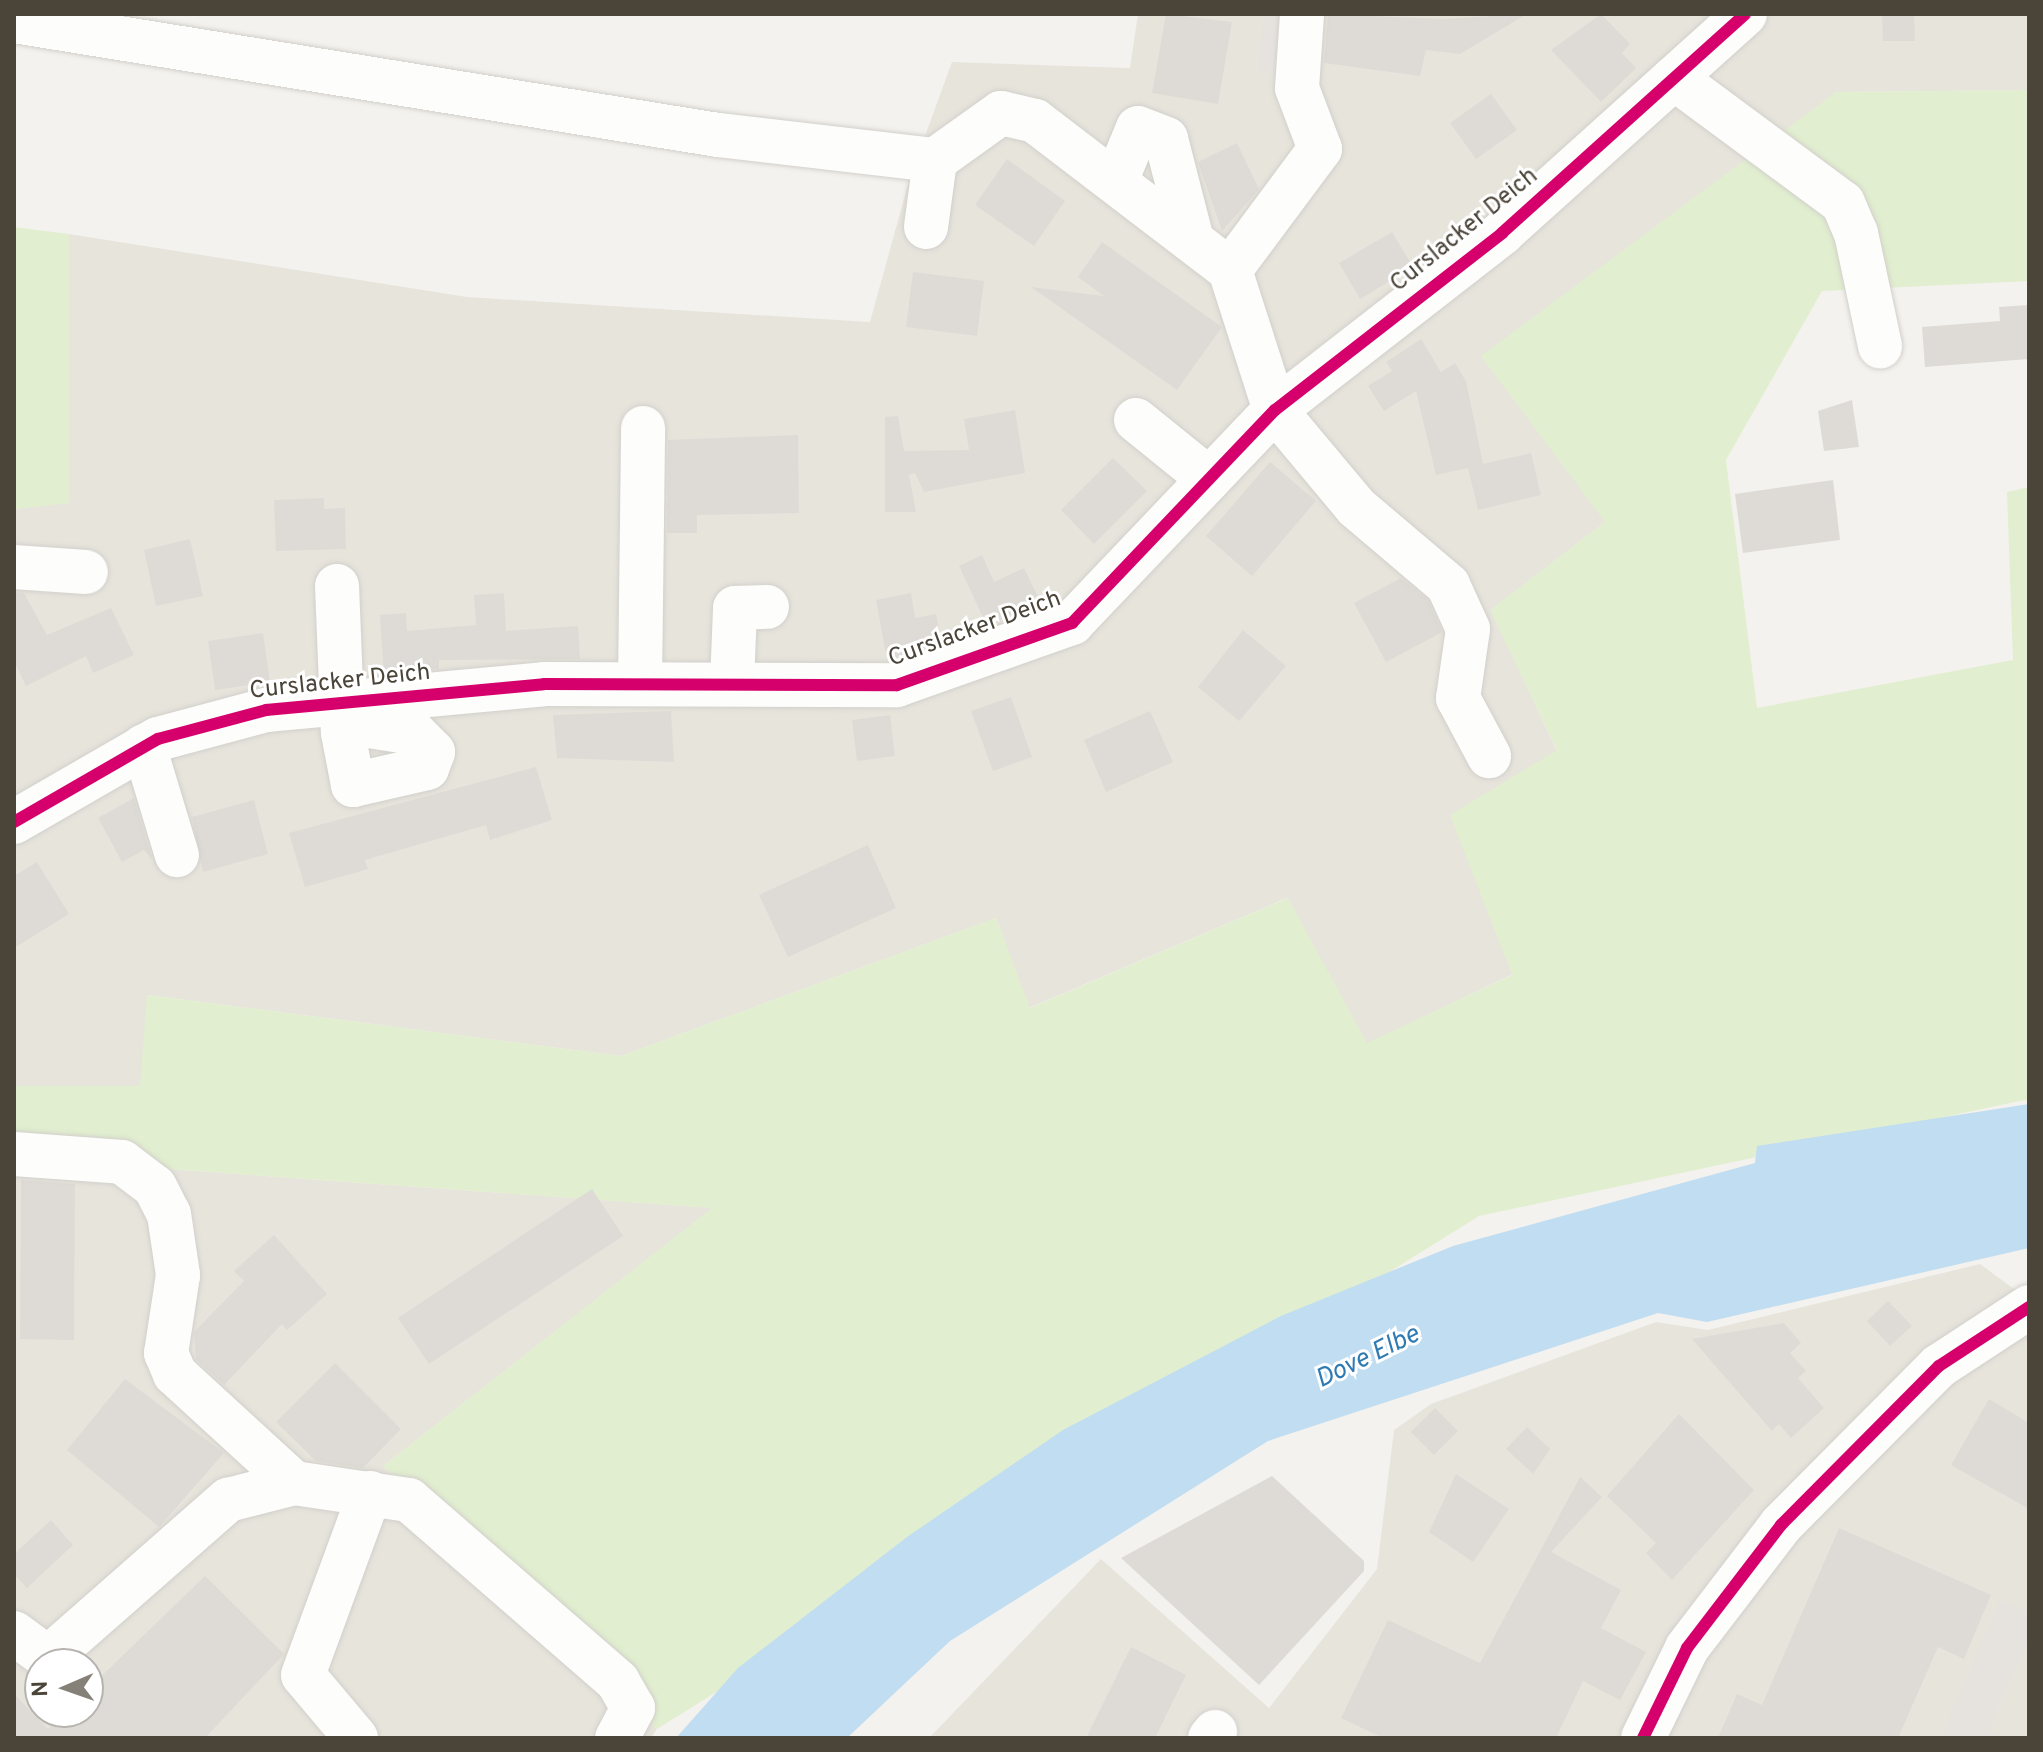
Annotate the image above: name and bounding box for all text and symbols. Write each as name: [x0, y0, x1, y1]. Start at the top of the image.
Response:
street label: Curslacker Deich: [1385, 163, 1545, 299]
street label: Curslacker Deich: [885, 585, 1065, 675]
street label: Curslacker Deich: [248, 659, 432, 707]
water label: Dove Elbe: [1311, 1320, 1425, 1396]
north arrow: [24, 1648, 104, 1728]
text: N: [28, 1680, 55, 1697]

